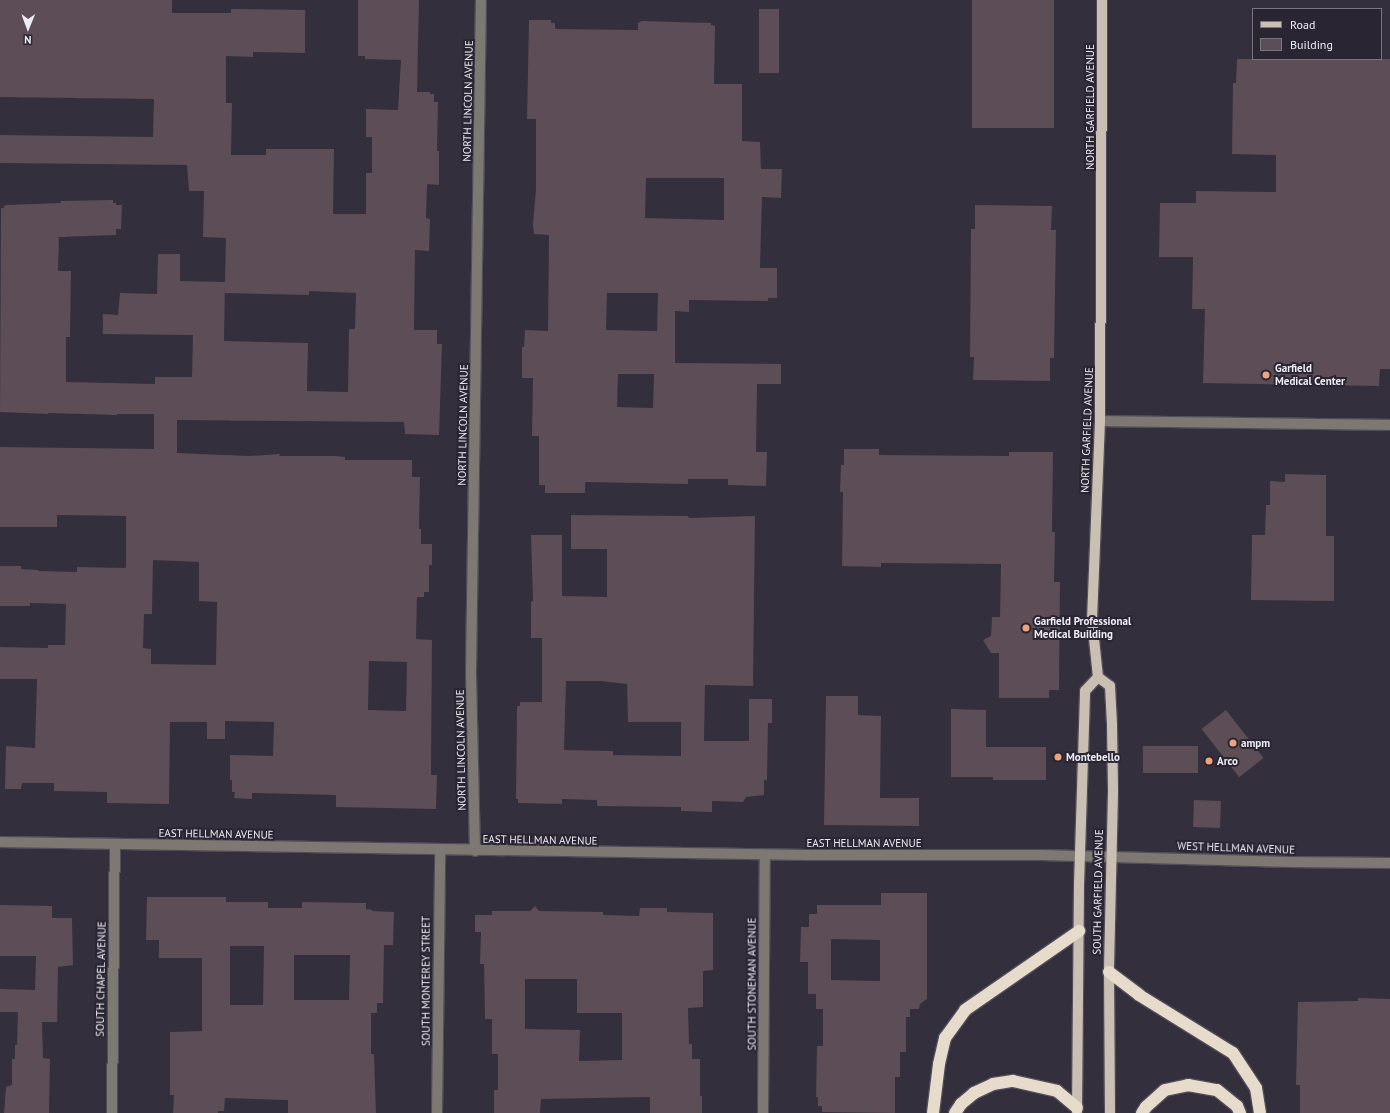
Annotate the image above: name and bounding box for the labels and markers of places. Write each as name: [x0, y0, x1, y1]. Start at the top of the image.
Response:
place label: Garfield Medical Center: [1275, 362, 1345, 388]
marker: Garfield Medical Center: [1260, 369, 1272, 381]
place label: Garfield Professional Medical Building: [1034, 615, 1131, 641]
marker: Garfield Professional Medical Building: [1021, 623, 1031, 633]
place label: ampm: [1241, 736, 1270, 750]
marker: ampm: [1228, 738, 1238, 748]
place label: Montebello: [1066, 750, 1120, 764]
marker: Montebello: [1053, 752, 1063, 762]
place label: Arco: [1217, 754, 1238, 768]
marker: Arco: [1204, 756, 1214, 766]

